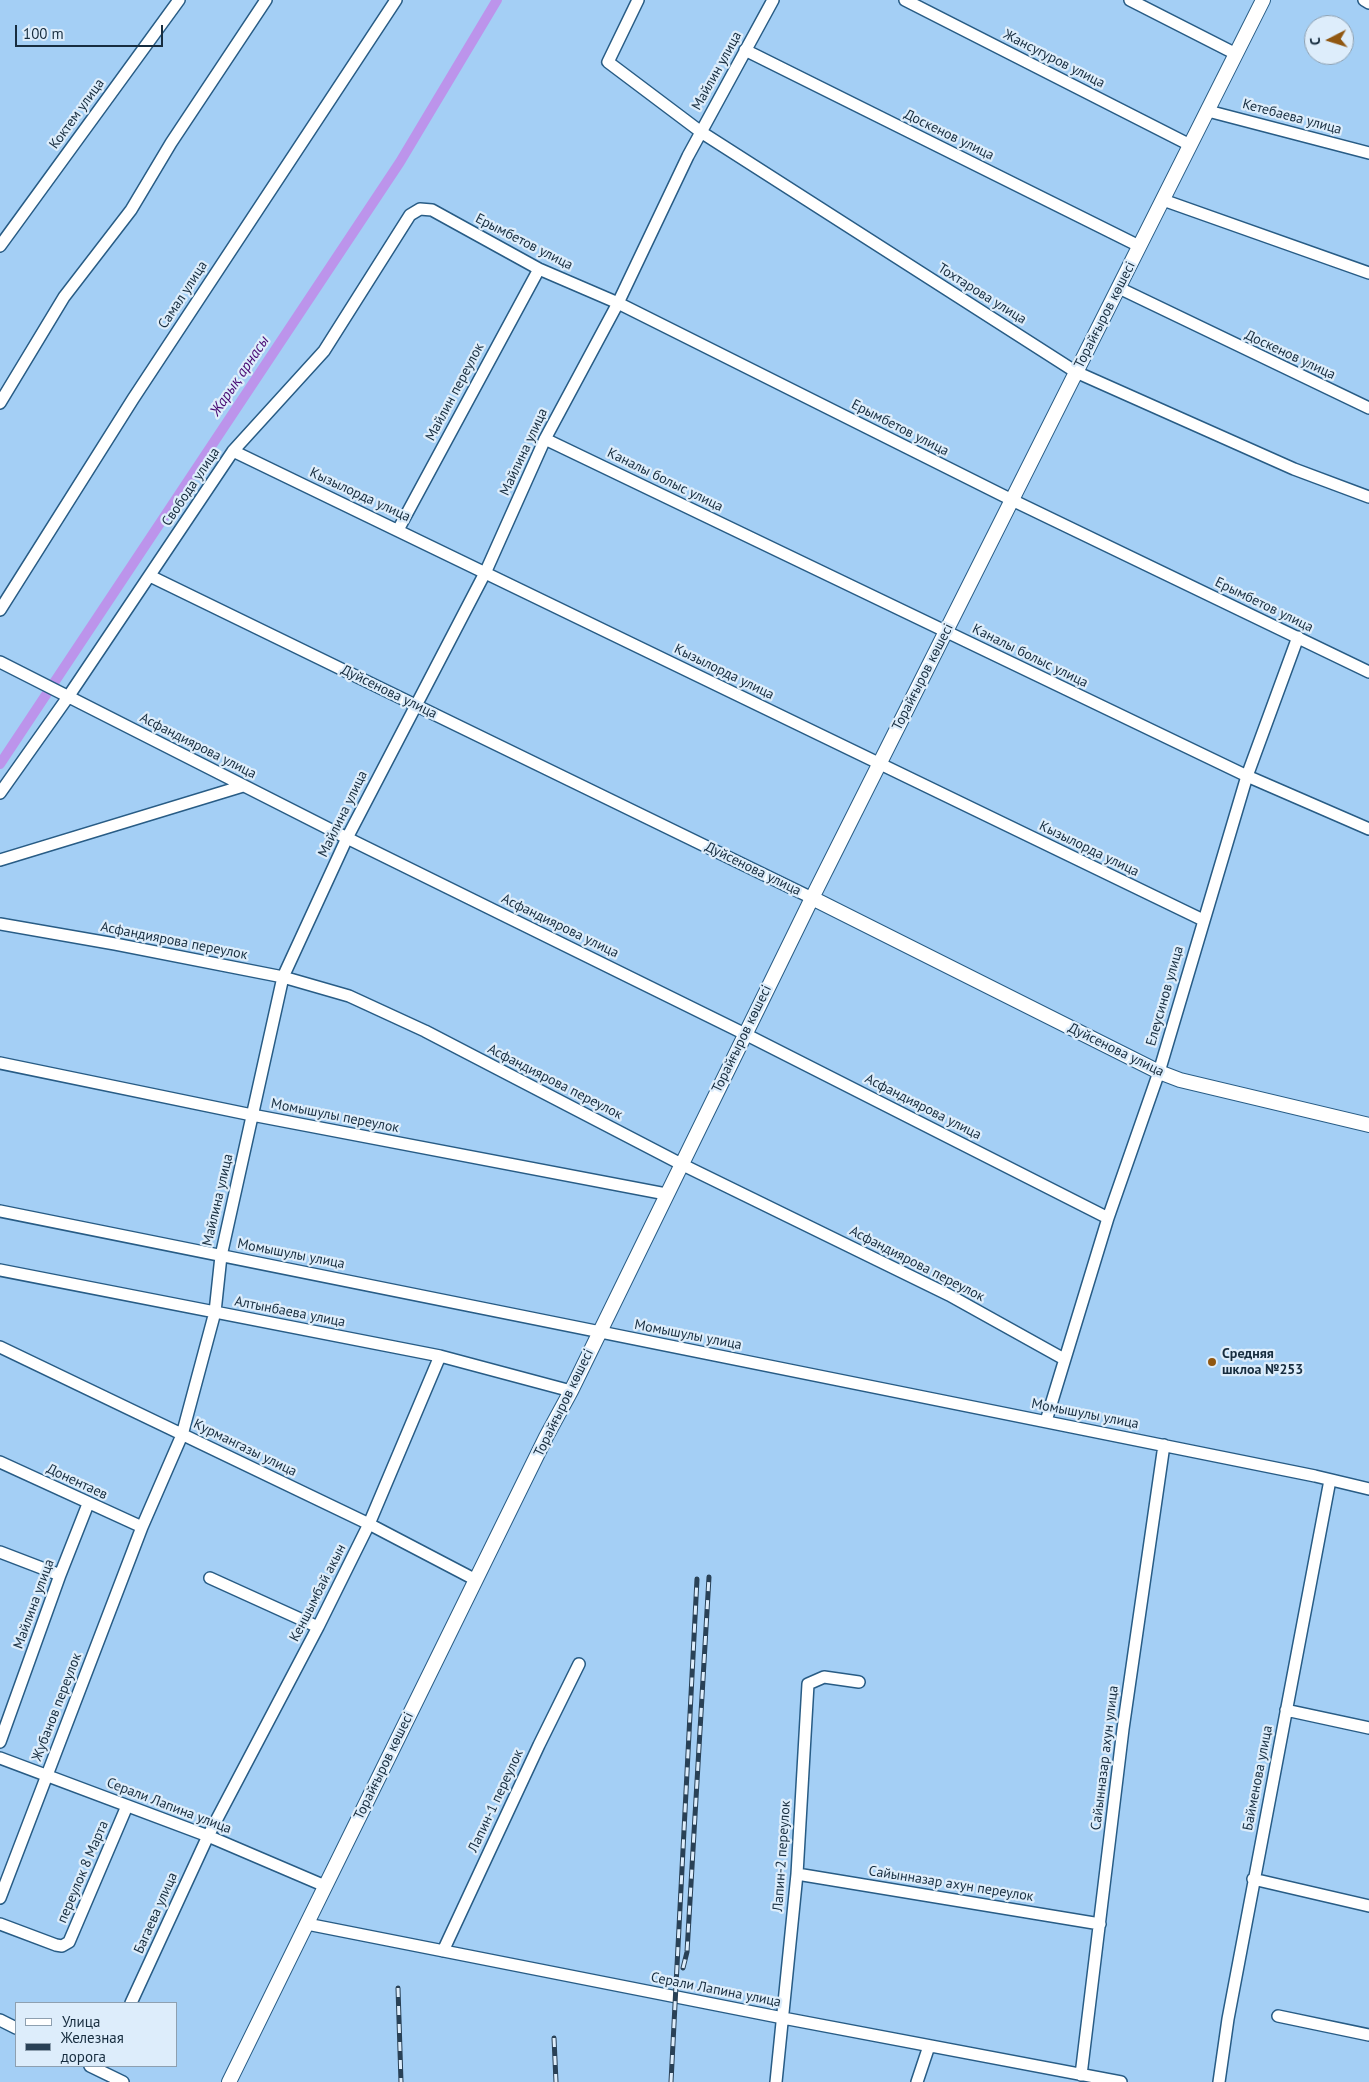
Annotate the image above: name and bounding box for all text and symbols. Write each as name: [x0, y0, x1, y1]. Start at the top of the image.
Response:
scale bar: [18, 15, 165, 47]
north arrow: [1304, 15, 1354, 65]
text: 100 m: [23, 24, 64, 43]
street label: Жансугуров улица: [1000, 26, 1108, 92]
street label: Майлин улица: [688, 29, 746, 113]
text: С: [1306, 37, 1324, 46]
street label: Коктем улица: [46, 76, 108, 152]
street label: Кетебаева улица: [1241, 96, 1343, 138]
street label: Доскенов улица: [901, 106, 997, 164]
street label: Ерымбетов улица: [472, 210, 576, 274]
street label: Самал улица: [155, 258, 211, 332]
street label: Торайғыров көшесі: [1071, 259, 1139, 371]
street label: Тохтарова улица: [935, 260, 1029, 328]
street label: Доскенов улица: [1242, 327, 1338, 383]
water label: Жарық арнасы: [207, 333, 273, 419]
street label: Майлин переулок: [422, 340, 488, 444]
street label: Ерымбетов улица: [848, 396, 952, 460]
street label: Майлина улица: [496, 406, 552, 498]
street label: Свобода улица: [159, 444, 223, 530]
street label: Каналы болыс улица: [604, 445, 726, 515]
street label: Кызылорда улица: [307, 464, 413, 526]
street label: Ерымбетов улица: [1212, 574, 1316, 636]
street label: Торайғыров көшесі: [889, 621, 957, 733]
street label: Каналы болыс улица: [969, 621, 1091, 691]
street label: Кызылорда улица: [671, 641, 777, 703]
street label: Дуйсенова улица: [338, 662, 440, 722]
street label: Асфандиярова улица: [137, 709, 259, 783]
street label: Майлина улица: [315, 768, 371, 860]
street label: Кызылорда улица: [1036, 818, 1142, 880]
street label: Дуйсенова улица: [702, 839, 804, 899]
street label: Асфандиярова улица: [499, 890, 621, 962]
street label: Асфандиярова переулок: [99, 919, 249, 963]
street label: Елеусинов улица: [1143, 944, 1187, 1048]
street label: Торайғыров көшесі: [709, 983, 775, 1095]
street label: Дуйсенова улица: [1065, 1020, 1167, 1080]
street label: Асфандиярова переулок: [485, 1041, 625, 1123]
street label: Асфандиярова улица: [862, 1070, 984, 1144]
street label: Момышулы переулок: [270, 1095, 400, 1137]
street label: Майлина улица: [199, 1152, 237, 1248]
street label: Асфандиярова переулок: [847, 1223, 987, 1305]
street label: Момышулы улица: [236, 1235, 346, 1273]
street label: Алтынбаева улица: [233, 1293, 347, 1331]
street label: Момышулы улица: [633, 1316, 743, 1354]
place label: Средняя шклоа №253: [1222, 1346, 1303, 1378]
street label: Торайғыров көшесі: [531, 1347, 597, 1459]
marker: Средняя шклоа №253: [1206, 1356, 1218, 1368]
street label: Момышулы улица: [1030, 1395, 1140, 1433]
street label: Курмангазы улица: [191, 1416, 299, 1480]
street label: Донентаев: [44, 1461, 110, 1503]
street label: Кеншымбай акын: [286, 1541, 350, 1645]
street label: Майлина улица: [10, 1557, 58, 1651]
street label: Жубанов переулок: [29, 1650, 85, 1764]
street label: Сайынназар ахун улица: [1088, 1685, 1122, 1831]
street label: Торайғыров көшесі: [351, 1710, 417, 1822]
street label: Байменова улица: [1240, 1724, 1276, 1832]
street label: Лапин-1 переулок: [465, 1747, 527, 1855]
street label: Серали Лапина улица: [104, 1774, 234, 1838]
street label: Лапин-2 переулок: [770, 1800, 794, 1912]
street label: переулок 8 Марта: [54, 1818, 112, 1926]
street label: Сайынназар ахун переулок: [867, 1863, 1035, 1905]
street label: Багаева улица: [131, 1870, 181, 1956]
street label: Серали Лапина улица: [649, 1969, 783, 2011]
legend: [15, 2002, 178, 2067]
text: Улица: [62, 2012, 100, 2031]
text: Железная дорога: [61, 2028, 124, 2066]

